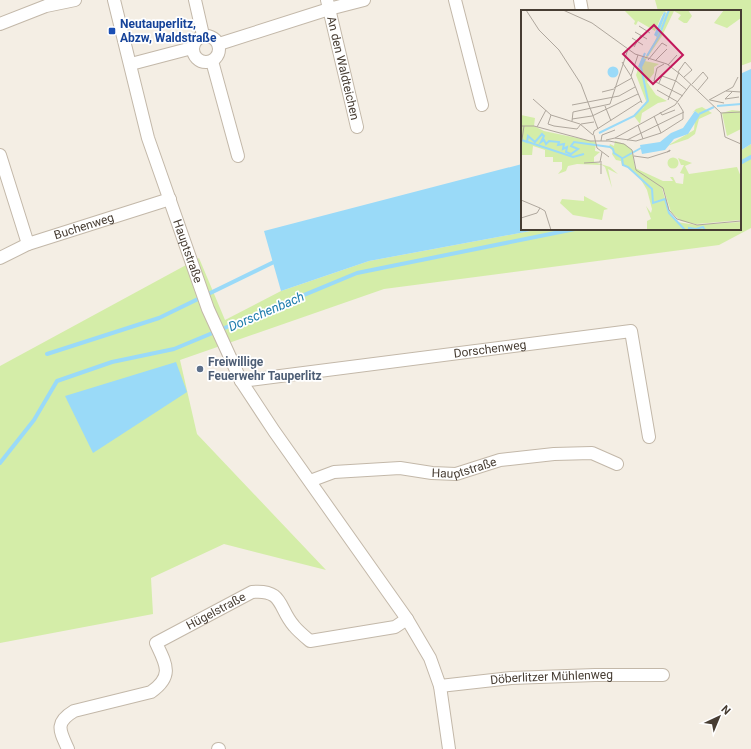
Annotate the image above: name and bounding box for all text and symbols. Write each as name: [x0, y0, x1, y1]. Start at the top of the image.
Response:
inset map: [521, 10, 741, 230]
street label: An den Waldteichen: [324, 15, 362, 121]
place label: Neutauperlitz, Abzw, Waldstraße: [120, 17, 217, 45]
marker: Neutauperlitz, Abzw, Waldstraße: [107, 26, 117, 36]
street label: Buchenweg: [52, 210, 116, 242]
street label: Hauptstraße: [170, 217, 205, 285]
water label: Dorschenbach: [226, 289, 306, 334]
street label: Dorschenweg: [453, 337, 527, 361]
place label: Freiwillige Feuerwehr Tauperlitz: [208, 355, 322, 383]
marker: Freiwillige Feuerwehr Tauperlitz: [195, 364, 205, 374]
street label: Hauptstraße: [431, 455, 498, 481]
street label: Hügelstraße: [184, 590, 248, 633]
street label: Döberlitzer Mühlenweg: [489, 668, 613, 687]
north arrow: [699, 697, 739, 737]
text: N: [718, 703, 733, 718]

